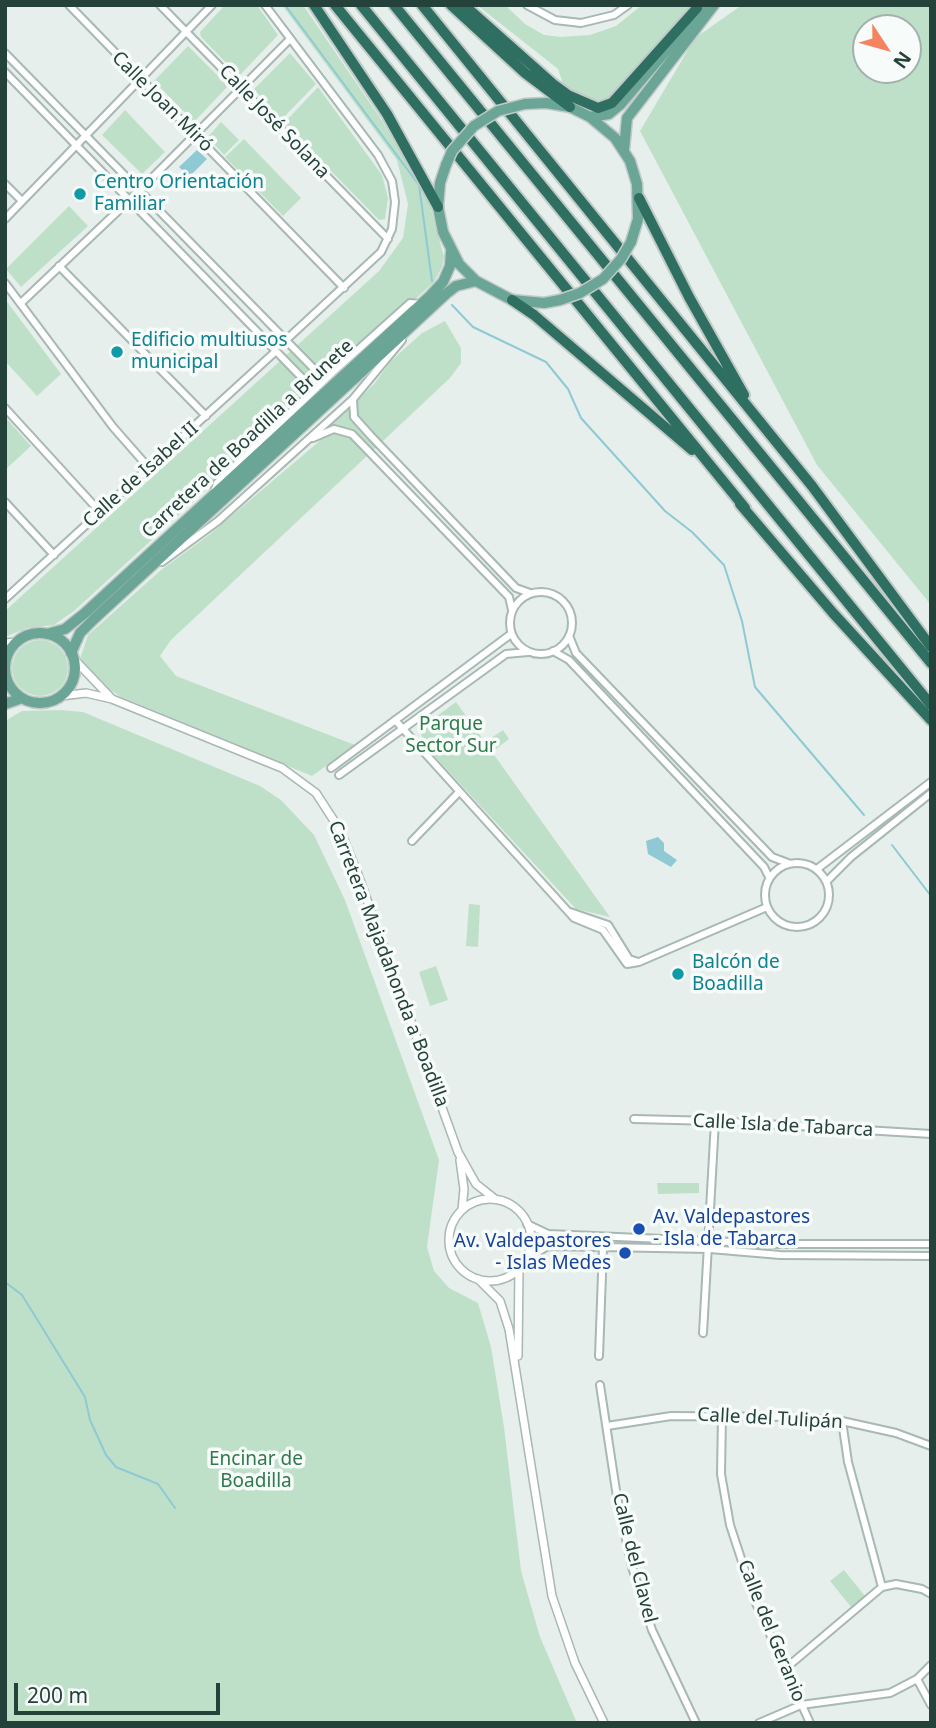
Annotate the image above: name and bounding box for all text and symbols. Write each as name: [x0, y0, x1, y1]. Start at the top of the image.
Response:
north arrow: [852, 14, 922, 84]
text: N: [887, 46, 917, 74]
street label: Calle Joan Miró: [107, 47, 217, 157]
street label: Calle José Solana: [214, 60, 334, 184]
place label: Centro Orientación Familiar: [94, 172, 264, 216]
marker: Centro Orientación Familiar: [72, 186, 88, 202]
place label: Edificio multiusos municipal: [131, 330, 288, 374]
street label: Carretera de Boadilla a Brunete: [138, 335, 358, 543]
marker: Edificio multiusos municipal: [109, 344, 125, 360]
street label: Calle de Isabel II: [79, 417, 203, 533]
park label: Parque Sector Sur: [405, 714, 497, 758]
street label: Carretera Majadahonda a Boadilla: [323, 818, 453, 1110]
place label: Balcón de Boadilla: [692, 952, 780, 996]
marker: Balcón de Boadilla: [670, 966, 686, 982]
street label: Calle Isla de Tabarca: [692, 1110, 874, 1142]
place label: Av. Valdepastores - Isla de Tabarca: [653, 1207, 810, 1251]
marker: Av. Valdepastores - Isla de Tabarca: [631, 1221, 647, 1237]
place label: Av. Valdepastores - Islas Medes: [454, 1231, 611, 1275]
marker: Av. Valdepastores - Islas Medes: [617, 1245, 633, 1261]
street label: Calle del Tulipán: [697, 1404, 843, 1434]
park label: Encinar de Boadilla: [209, 1449, 303, 1493]
street label: Calle del Clavel: [607, 1491, 661, 1625]
street label: Calle del Geranio: [732, 1557, 810, 1705]
scale bar: [18, 1668, 224, 1712]
text: 200 m: [27, 1681, 88, 1709]

